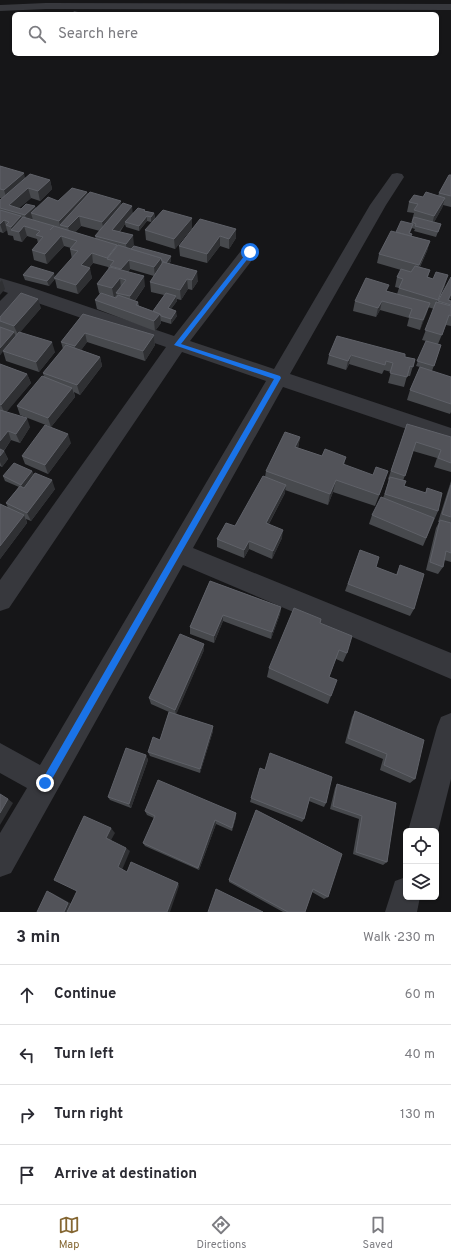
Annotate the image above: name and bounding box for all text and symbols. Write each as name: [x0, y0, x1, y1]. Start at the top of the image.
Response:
search box: [12, 12, 439, 56]
icon: search: [26, 23, 48, 45]
text: Search here: [58, 25, 138, 44]
route start: [241, 243, 259, 261]
route end: [36, 774, 54, 792]
map controls: [403, 828, 439, 900]
button: locate: [403, 828, 439, 864]
button: layers: [403, 864, 439, 900]
text: 3 min: [16, 927, 60, 949]
text: Walk · 230 m: [363, 930, 435, 946]
icon: ahead: [16, 984, 38, 1006]
text: Continue: [54, 985, 116, 1004]
text: 60 m: [405, 987, 435, 1003]
icon: left: [16, 1044, 38, 1066]
text: Turn left: [54, 1045, 114, 1064]
text: 40 m: [405, 1047, 435, 1063]
icon: right: [16, 1104, 38, 1126]
text: Turn right: [54, 1105, 123, 1124]
text: 130 m: [400, 1107, 435, 1123]
icon: arrive: [16, 1164, 38, 1186]
text: Arrive at destination: [54, 1165, 197, 1184]
tab: Map: [58, 1214, 80, 1252]
tab: Directions: [196, 1214, 246, 1252]
tab: Saved: [363, 1214, 393, 1252]

